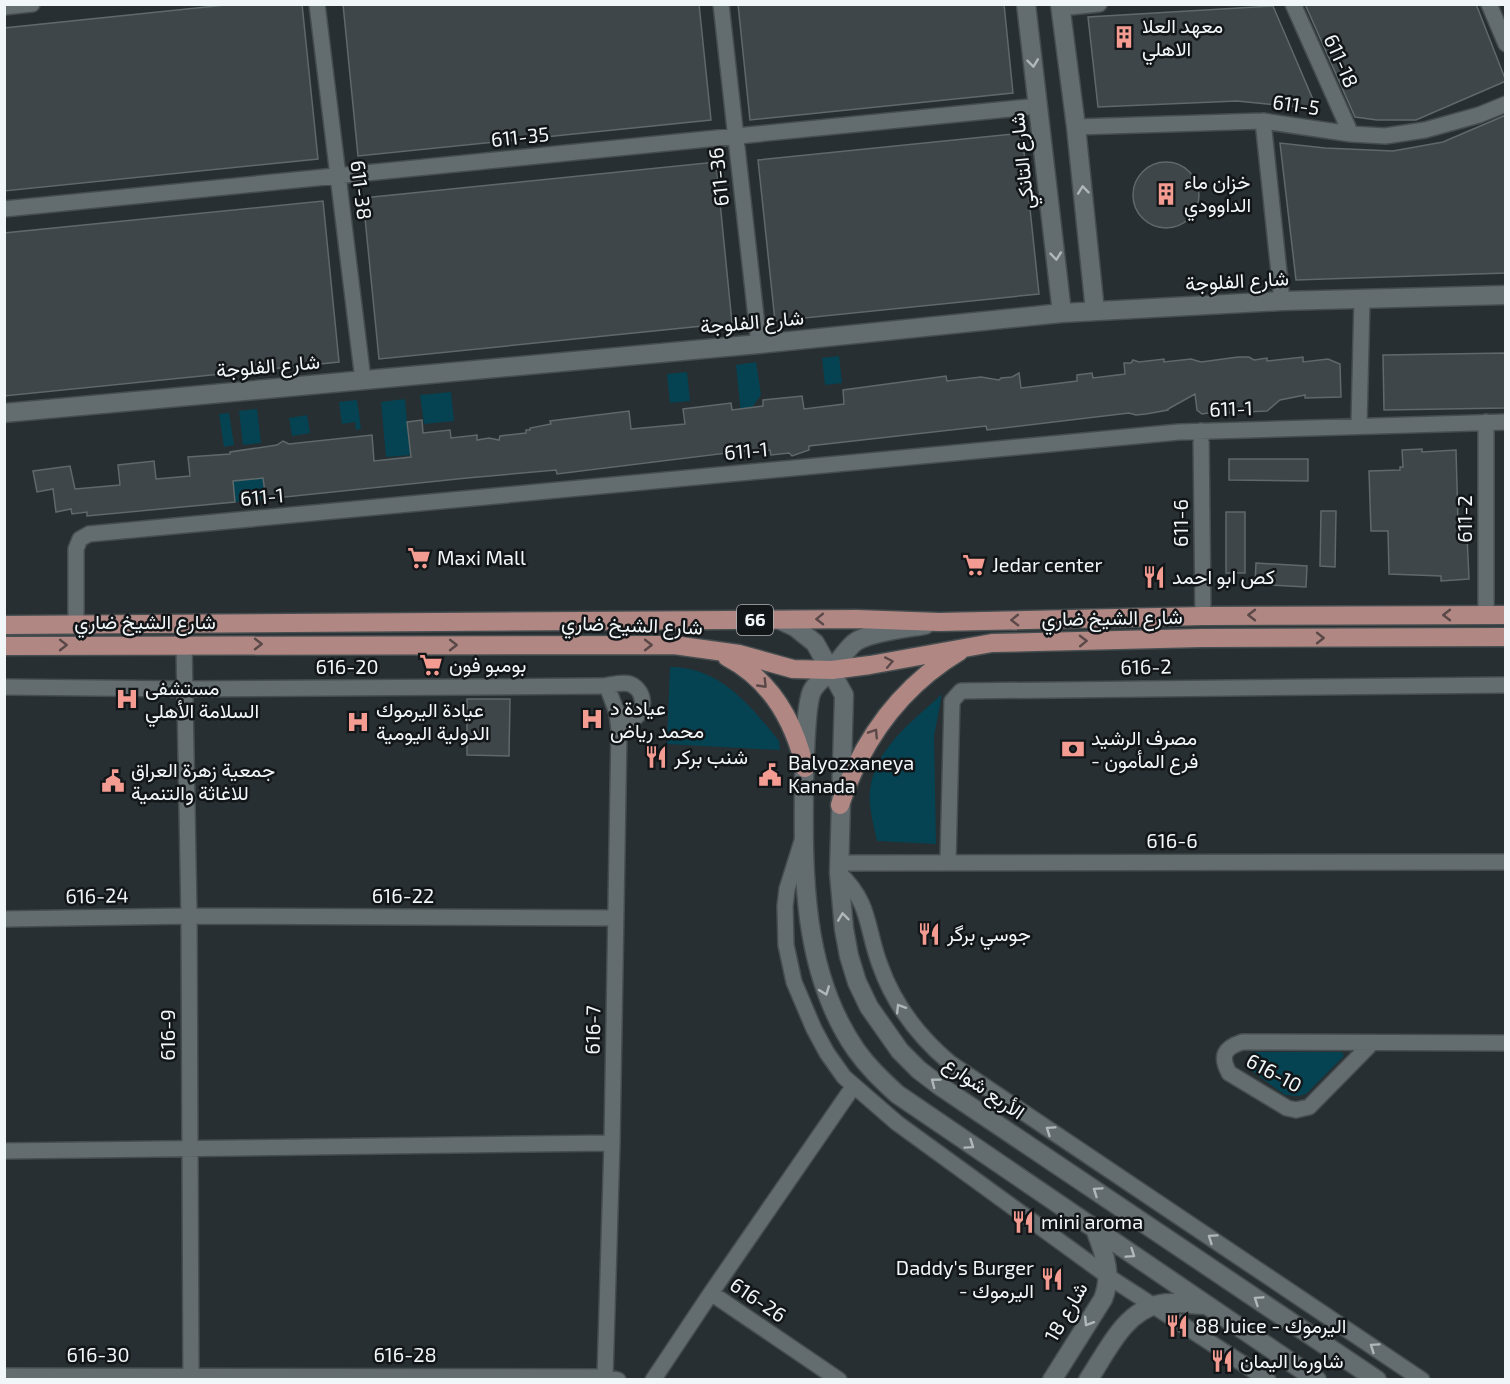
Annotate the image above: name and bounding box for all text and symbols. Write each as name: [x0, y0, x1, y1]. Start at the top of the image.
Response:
place label: معهد العلا الاهلي: [1142, 13, 1223, 66]
building icon: معهد العلا الاهلي: [1111, 24, 1137, 50]
street label: 611-18: [1320, 30, 1364, 91]
one-way arrow: [1027, 58, 1039, 67]
street label: 611-5: [1271, 89, 1321, 119]
street label: شارع التانكي: [1004, 111, 1044, 211]
street label: 611-35: [490, 121, 550, 151]
street label: 611-36: [703, 147, 733, 208]
street label: 611-38: [346, 159, 378, 221]
place label: خزان ماء الداوودي: [1184, 169, 1251, 222]
building icon: خزان ماء الداوودي: [1153, 181, 1179, 207]
one-way arrow: [1077, 185, 1090, 194]
one-way arrow: [1049, 252, 1062, 261]
street label: شارع الفلوجة: [1184, 265, 1290, 298]
street label: شارع الفلوجة: [699, 305, 805, 340]
street label: شارع الفلوجة: [215, 349, 321, 384]
street label: 611-1: [1209, 395, 1253, 421]
street label: 611-1: [723, 436, 769, 464]
street label: 611-1: [239, 482, 285, 510]
street label: 611-2: [1452, 495, 1476, 543]
street label: 611-6: [1168, 499, 1192, 547]
supermarket icon: Maxi Mall: [406, 545, 432, 571]
place label: Maxi Mall: [437, 545, 526, 569]
supermarket icon: Jedar center: [961, 552, 987, 578]
place label: Jedar center: [992, 552, 1102, 576]
restaurant icon: كص ابو احمد: [1141, 564, 1167, 590]
place label: كص ابو احمد: [1172, 564, 1275, 590]
street label: شارع الشيخ ضاري: [1041, 604, 1183, 636]
road number: 66: [737, 605, 773, 635]
street label: شارع الشيخ ضاري: [74, 609, 216, 639]
one-way arrow: [1248, 609, 1257, 621]
one-way arrow: [1443, 609, 1452, 621]
street label: شارع الشيخ ضاري: [561, 610, 703, 644]
one-way arrow: [816, 613, 825, 625]
one-way arrow: [1011, 614, 1020, 626]
one-way arrow: [1315, 632, 1324, 644]
one-way arrow: [1078, 635, 1087, 647]
one-way arrow: [253, 638, 262, 651]
one-way arrow: [58, 639, 67, 651]
one-way arrow: [448, 639, 457, 651]
one-way arrow: [643, 639, 652, 651]
supermarket icon: بومبو فون: [418, 652, 444, 678]
place label: بومبو فون: [449, 652, 526, 678]
street label: 616-20: [315, 654, 379, 678]
street label: 616-2: [1120, 654, 1172, 678]
one-way arrow: [884, 656, 894, 669]
place label: مستشفى السلامة الأهلي: [145, 675, 259, 728]
one-way arrow: [755, 676, 766, 687]
hospital icon: مستشفى السلامة الأهلي: [114, 686, 140, 712]
place label: عيادة د محمد رياض: [610, 695, 704, 744]
place label: عيادة اليرموك الدولية اليومية: [376, 697, 490, 746]
hospital icon: عيادة د محمد رياض: [579, 706, 605, 732]
hospital icon: عيادة اليرموك الدولية اليومية: [345, 709, 371, 735]
place label: مصرف الرشيد - فرع المأمون: [1091, 725, 1198, 775]
one-way arrow: [867, 729, 878, 740]
bank icon: مصرف الرشيد - فرع المأمون: [1060, 736, 1086, 762]
restaurant icon: شنب بركر: [643, 744, 669, 770]
place label: شنب بركر: [673, 744, 748, 770]
place label: Balyozxaneya Kanada: [788, 750, 914, 797]
place label: جمعية زهرة العراق للاغاثة والتنمية: [131, 757, 275, 806]
public building icon: Balyozxaneya Kanada: [757, 762, 783, 788]
public building icon: جمعية زهرة العراق للاغاثة والتنمية: [100, 768, 126, 794]
street label: 616-6: [1146, 828, 1198, 852]
street label: 616-24: [65, 882, 129, 908]
street label: 616-22: [372, 883, 434, 907]
one-way arrow: [837, 913, 850, 922]
restaurant icon: جوسي برگر: [916, 921, 942, 947]
place label: جوسي برگر: [946, 921, 1031, 951]
one-way arrow: [818, 985, 831, 995]
one-way arrow: [897, 1003, 908, 1014]
street label: 616-7: [580, 1005, 604, 1055]
street label: 616-9: [155, 1009, 179, 1061]
street label: 616-10: [1243, 1048, 1306, 1097]
street label: الأربع شوارع: [938, 1051, 1030, 1126]
one-way arrow: [931, 1078, 942, 1089]
one-way arrow: [1046, 1126, 1057, 1137]
one-way arrow: [963, 1138, 974, 1149]
one-way arrow: [1092, 1187, 1103, 1198]
restaurant icon: mini aroma: [1010, 1209, 1036, 1235]
place label: mini aroma: [1041, 1209, 1143, 1233]
one-way arrow: [1208, 1234, 1219, 1245]
one-way arrow: [1124, 1247, 1135, 1258]
place label: Daddy's Burger - اليرموك: [896, 1255, 1034, 1304]
restaurant icon: Daddy's Burger - اليرموك: [1039, 1266, 1065, 1292]
street label: 616-26: [726, 1272, 791, 1327]
street label: شارع 18: [1039, 1277, 1094, 1347]
one-way arrow: [1254, 1296, 1265, 1307]
restaurant icon: 88 Juice - اليرموك: [1164, 1313, 1190, 1339]
place label: 88 Juice - اليرموك: [1195, 1313, 1346, 1339]
one-way arrow: [1084, 1315, 1095, 1326]
street label: 616-30: [67, 1342, 130, 1366]
street label: 616-28: [373, 1342, 437, 1366]
one-way arrow: [1369, 1343, 1380, 1354]
restaurant icon: شاورما اليمان: [1209, 1348, 1235, 1374]
place label: شاورما اليمان: [1240, 1348, 1343, 1374]

